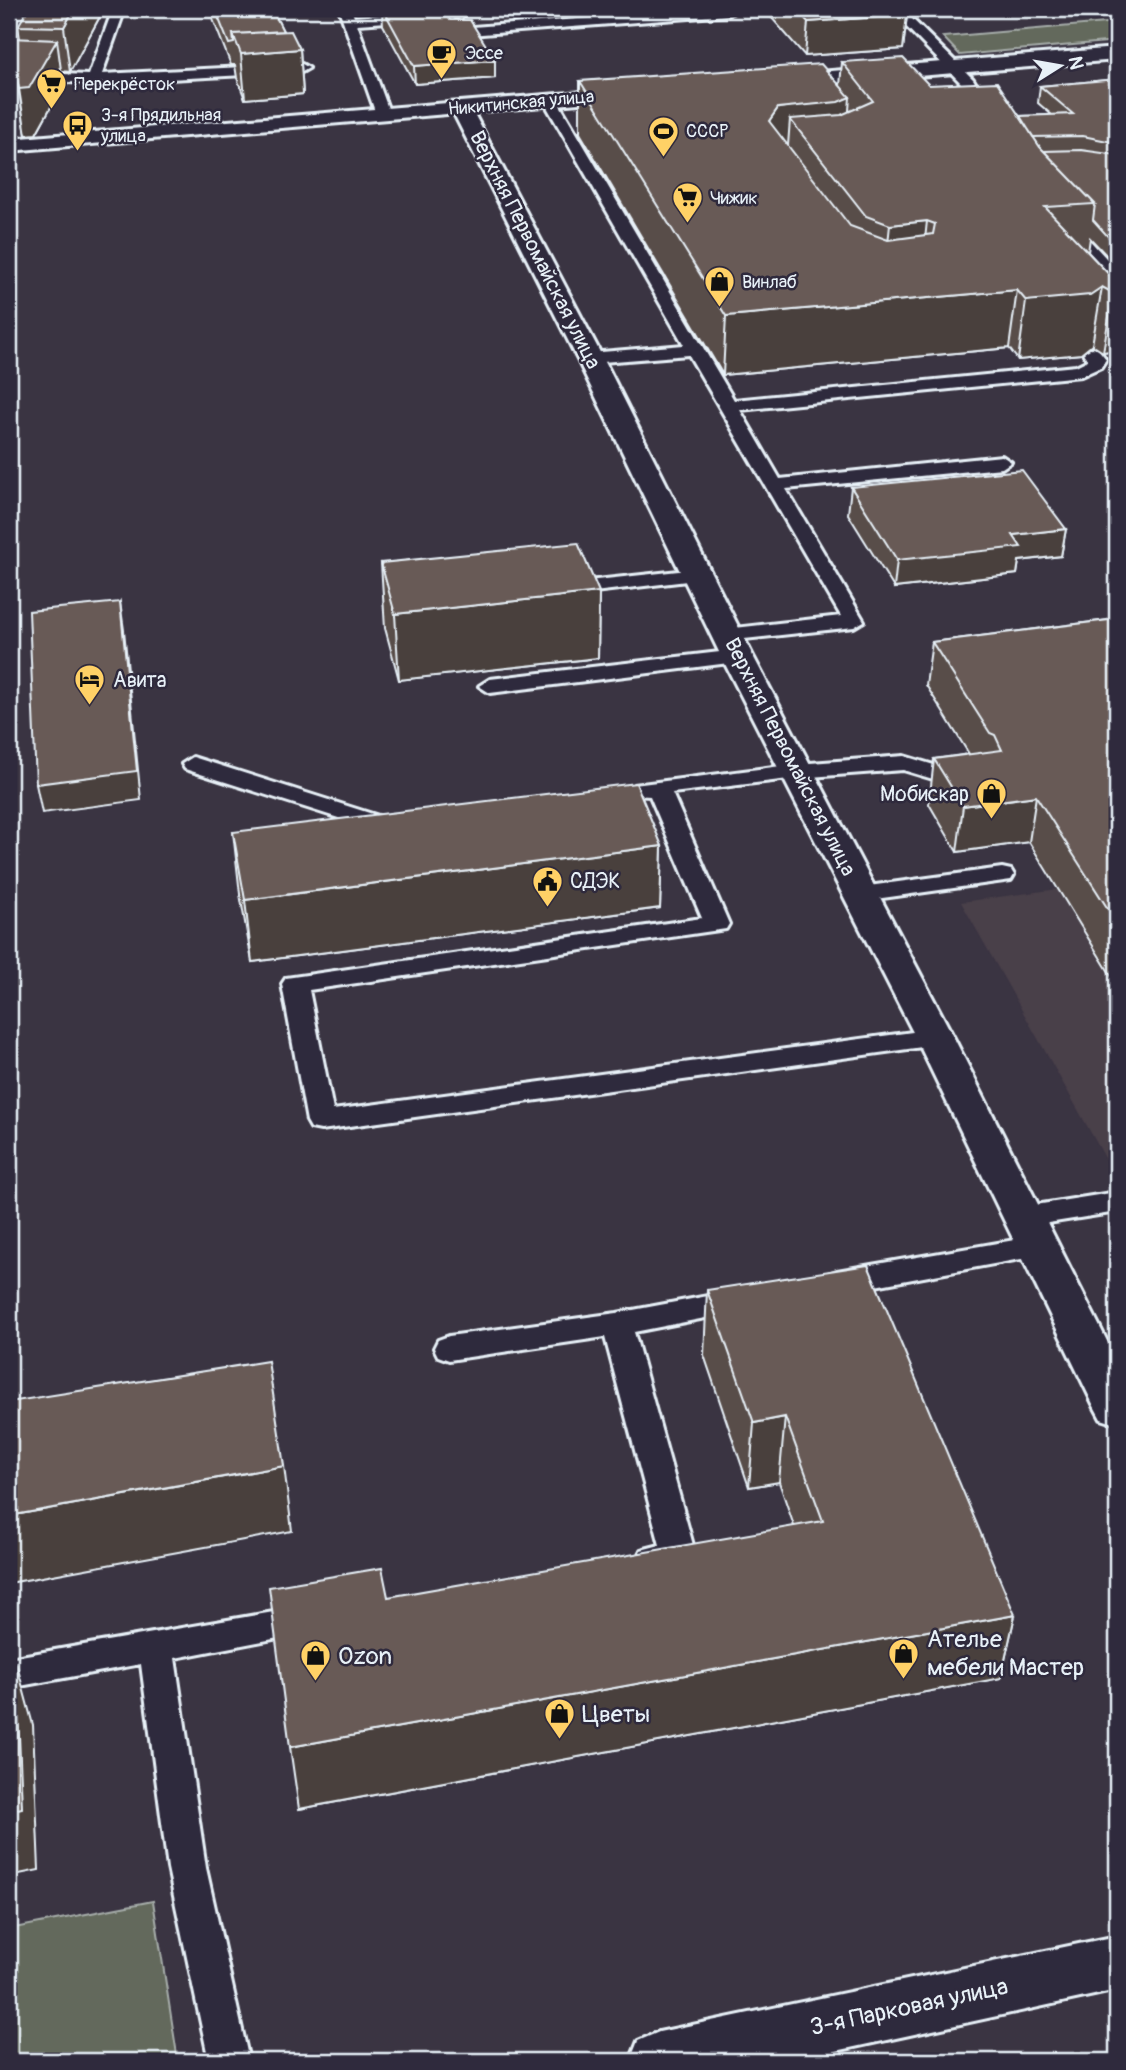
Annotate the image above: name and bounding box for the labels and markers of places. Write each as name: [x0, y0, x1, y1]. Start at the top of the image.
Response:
cafe icon: Эссе: [425, 36, 459, 80]
place label: Эссе: [465, 42, 503, 65]
supermarket icon: Перекрёсток: [34, 67, 68, 111]
place label: Перекрёсток: [74, 73, 175, 96]
place label: 3-я Прядильная улица: [100, 104, 221, 148]
bus stop icon: 3-я Прядильная улица: [61, 108, 95, 152]
sports icon: СССР: [646, 114, 680, 158]
place label: СССР: [686, 120, 728, 143]
supermarket icon: Чижик: [670, 181, 704, 225]
place label: Чижик: [710, 187, 758, 210]
shop icon: Винлаб: [702, 265, 736, 309]
place label: Винлаб: [742, 271, 797, 294]
hotel icon: Авита: [73, 663, 107, 707]
place label: Авита: [113, 667, 167, 694]
shop icon: Мобискар: [975, 777, 1009, 821]
place label: Мобискар: [880, 781, 969, 808]
public building icon: СДЭК: [530, 864, 564, 908]
place label: СДЭК: [570, 868, 620, 895]
place label: Ателье мебели Мастер: [927, 1625, 1084, 1682]
shop icon: Ателье мебели Мастер: [887, 1636, 921, 1680]
shop icon: Ozon: [298, 1639, 332, 1683]
place label: Ozon: [338, 1642, 392, 1671]
shop icon: Цветы: [542, 1697, 576, 1741]
place label: Цветы: [582, 1700, 650, 1729]

